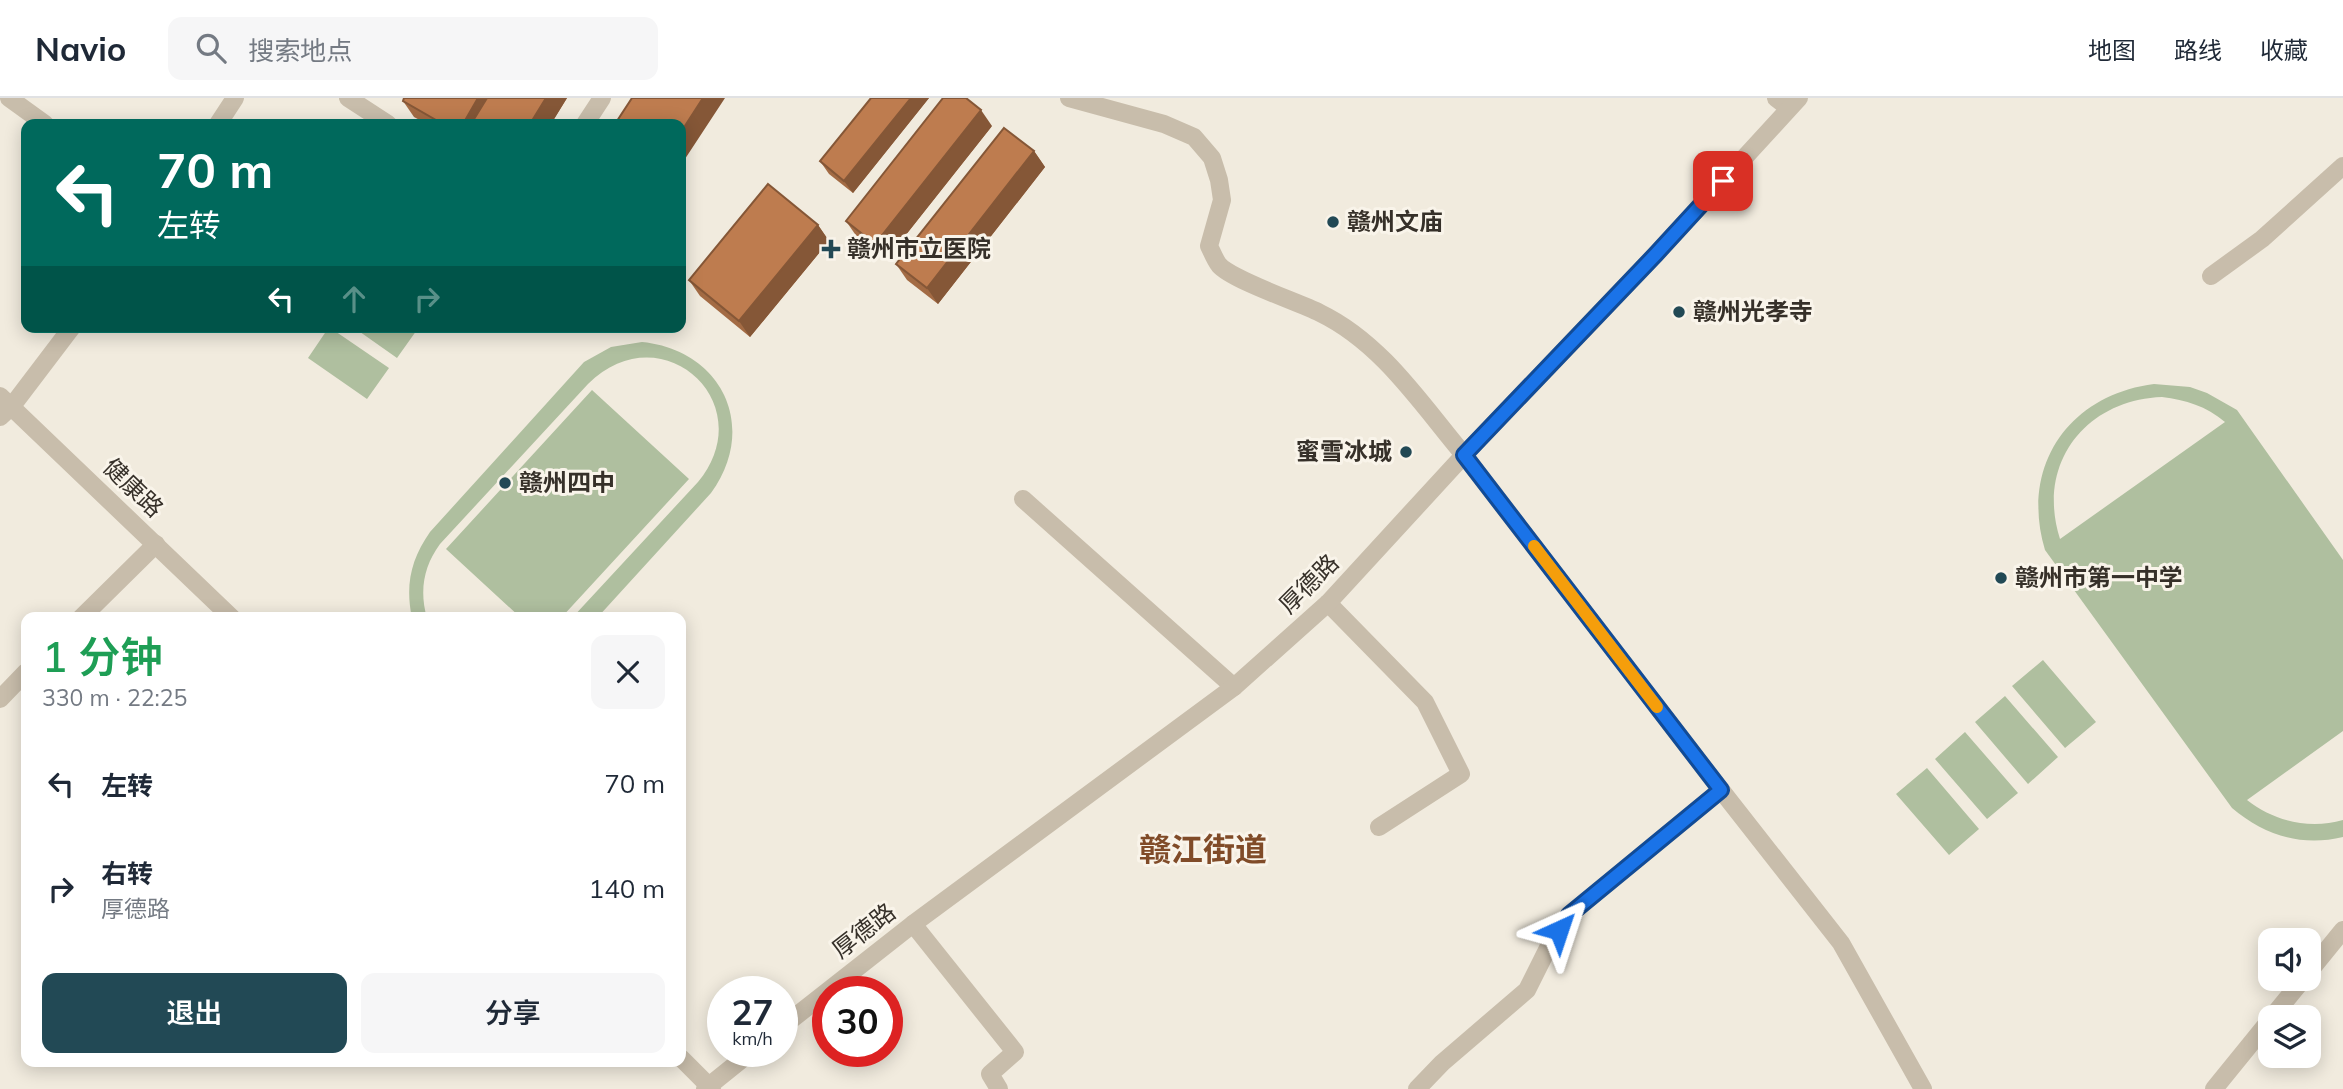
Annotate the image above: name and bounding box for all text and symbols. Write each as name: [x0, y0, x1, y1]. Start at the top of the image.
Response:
search box: [168, 17, 658, 80]
text: Navio: [35, 28, 126, 69]
icon: search: [192, 29, 230, 67]
text: 搜索地点: [248, 34, 352, 67]
text: 地图: [2088, 35, 2136, 65]
text: 路线: [2174, 35, 2222, 65]
text: 收藏: [2260, 35, 2308, 65]
text: 70 m: [157, 139, 273, 200]
icon: left: [42, 147, 133, 238]
pin: [1693, 151, 1753, 211]
icon: arrive: [1704, 162, 1742, 200]
text: 左转: [157, 205, 221, 245]
place label: 赣州文庙: [1347, 206, 1443, 236]
marker: 赣州文庙: [1325, 214, 1341, 230]
place label: 赣州市立医院: [847, 233, 991, 263]
marker: 赣州市立医院: [821, 239, 841, 259]
icon: left: [262, 280, 300, 318]
icon: ahead: [335, 280, 373, 318]
icon: right: [408, 280, 446, 318]
place label: 赣州光孝寺: [1693, 296, 1813, 326]
marker: 赣州光孝寺: [1671, 304, 1687, 320]
place label: 蜜雪冰城: [1296, 436, 1392, 466]
marker: 蜜雪冰城: [1398, 444, 1414, 460]
street label: 健康路: [97, 451, 170, 523]
place label: 赣州四中: [519, 467, 615, 497]
marker: 赣州四中: [497, 475, 513, 491]
street label: 厚德路: [1272, 547, 1344, 619]
place label: 赣州市第一中学: [2015, 562, 2183, 592]
marker: 赣州市第一中学: [1993, 570, 2009, 586]
text: 1 分钟: [42, 630, 162, 683]
button: close: [591, 635, 665, 709]
text: 330 m · 22:25: [42, 683, 187, 712]
icon: left: [42, 765, 80, 803]
text: 70 m: [604, 767, 665, 800]
text: 左转: [101, 769, 153, 802]
district label: 赣江街道: [1139, 829, 1267, 869]
text: 右转: [101, 857, 153, 890]
icon: right: [42, 870, 80, 908]
text: 140 m: [589, 872, 665, 905]
position arrow: [1522, 893, 1596, 967]
text: 厚德路: [101, 894, 170, 923]
street label: 厚德路: [826, 896, 901, 964]
map controls: [2258, 928, 2321, 1068]
button: sound: [2258, 928, 2321, 991]
button: 退出: [42, 973, 347, 1053]
button: 分享: [361, 973, 665, 1053]
speed limit sign: 30: [812, 976, 903, 1067]
text: 27: [731, 990, 774, 1034]
button: layers: [2258, 1005, 2321, 1068]
text: km/h: [732, 1027, 773, 1050]

